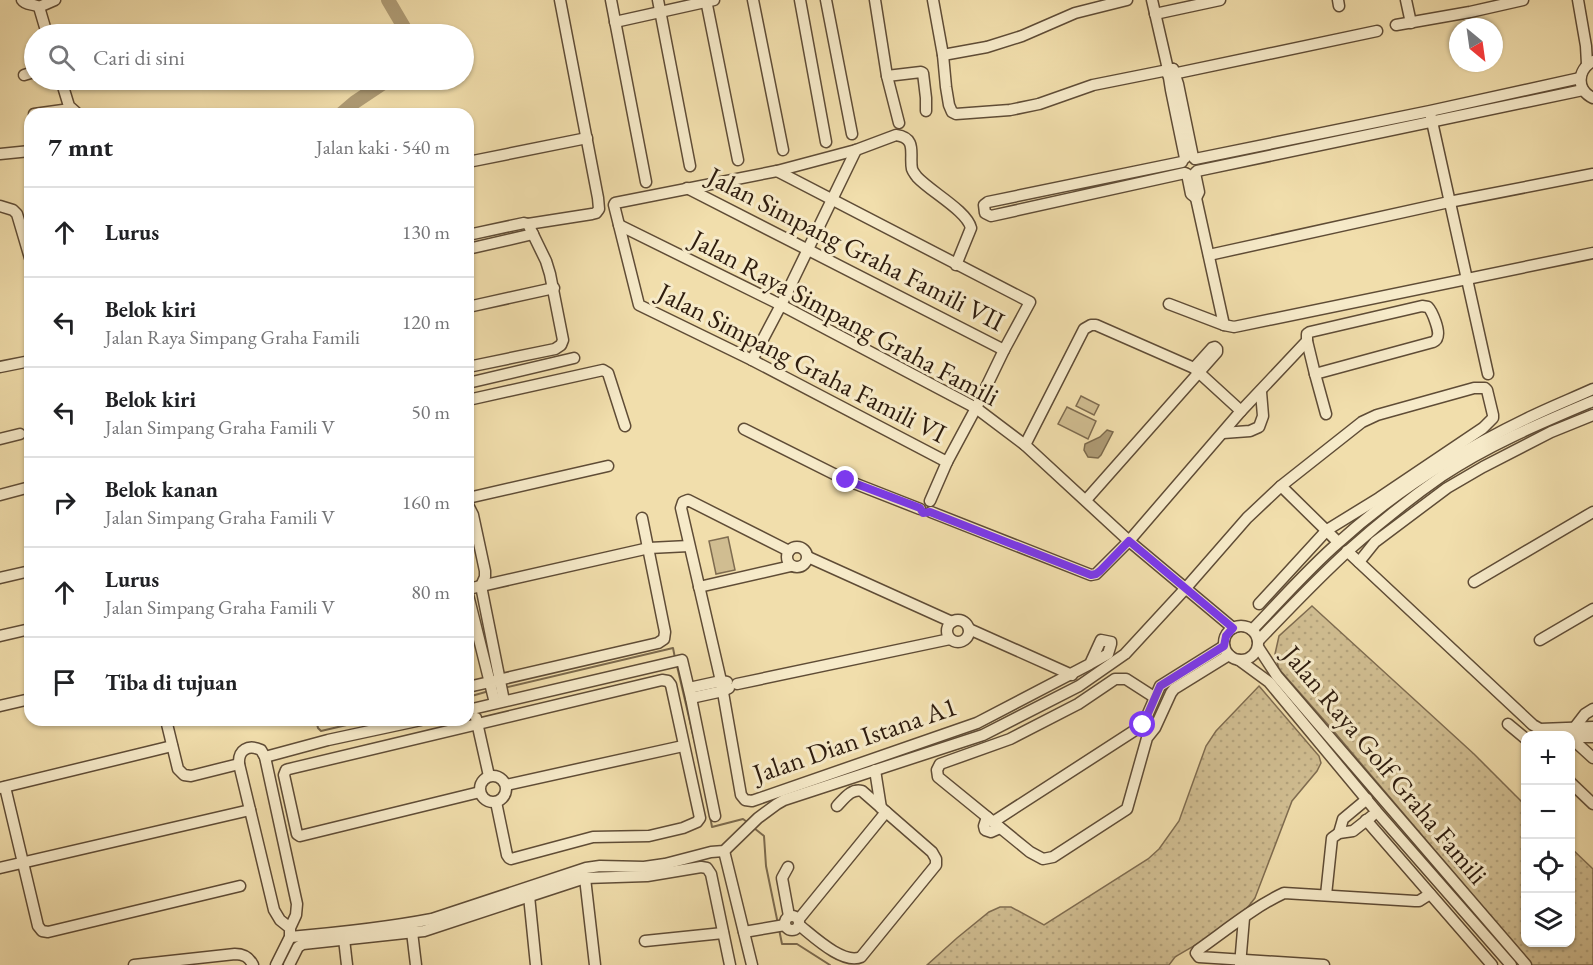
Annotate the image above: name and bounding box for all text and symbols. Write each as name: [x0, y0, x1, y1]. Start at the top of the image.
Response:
north arrow: [1449, 18, 1503, 72]
search box: [24, 24, 474, 90]
icon: search: [45, 41, 78, 74]
text: Cari di sini: [93, 43, 185, 72]
text: 7 mnt: [48, 130, 113, 164]
text: Jalan kaki · 540 m: [316, 134, 450, 160]
street label: Jalan Simpang Graha Famili VII: [700, 157, 1011, 339]
icon: ahead: [48, 216, 81, 249]
text: Lurus: [105, 218, 159, 247]
text: 130 m: [402, 219, 450, 245]
street label: Jalan Raya Simpang Graha Famili: [683, 220, 1006, 414]
street label: Jalan Simpang Graha Famili VI: [650, 274, 952, 451]
text: Belok kiri: [105, 295, 196, 324]
icon: left: [48, 306, 81, 339]
text: 120 m: [402, 309, 450, 335]
text: Jalan Raya Simpang Graha Famili: [105, 324, 360, 350]
text: Belok kiri: [105, 385, 196, 414]
icon: left: [48, 396, 81, 429]
text: 50 m: [411, 399, 450, 425]
text: Jalan Simpang Graha Famili V: [105, 414, 335, 440]
route end: [832, 466, 858, 492]
text: Belok kanan: [105, 475, 218, 504]
icon: right: [48, 486, 81, 519]
text: 160 m: [402, 489, 450, 515]
text: Jalan Simpang Graha Famili V: [105, 504, 335, 530]
text: Lurus: [105, 565, 159, 594]
icon: ahead: [48, 576, 81, 609]
text: 80 m: [411, 579, 450, 605]
text: Jalan Simpang Graha Famili V: [105, 594, 335, 620]
street label: Jalan Raya Golf Graha Famili: [1274, 636, 1496, 892]
icon: arrive: [48, 666, 81, 699]
text: Tiba di tujuan: [105, 668, 237, 697]
street label: Jalan Dian Istana A1: [746, 688, 961, 791]
route start: [1129, 711, 1155, 737]
map controls: [1521, 731, 1575, 947]
button: +: [1521, 731, 1575, 785]
button: −: [1521, 785, 1575, 839]
button: locate: [1521, 839, 1575, 893]
button: layers: [1521, 893, 1575, 947]

